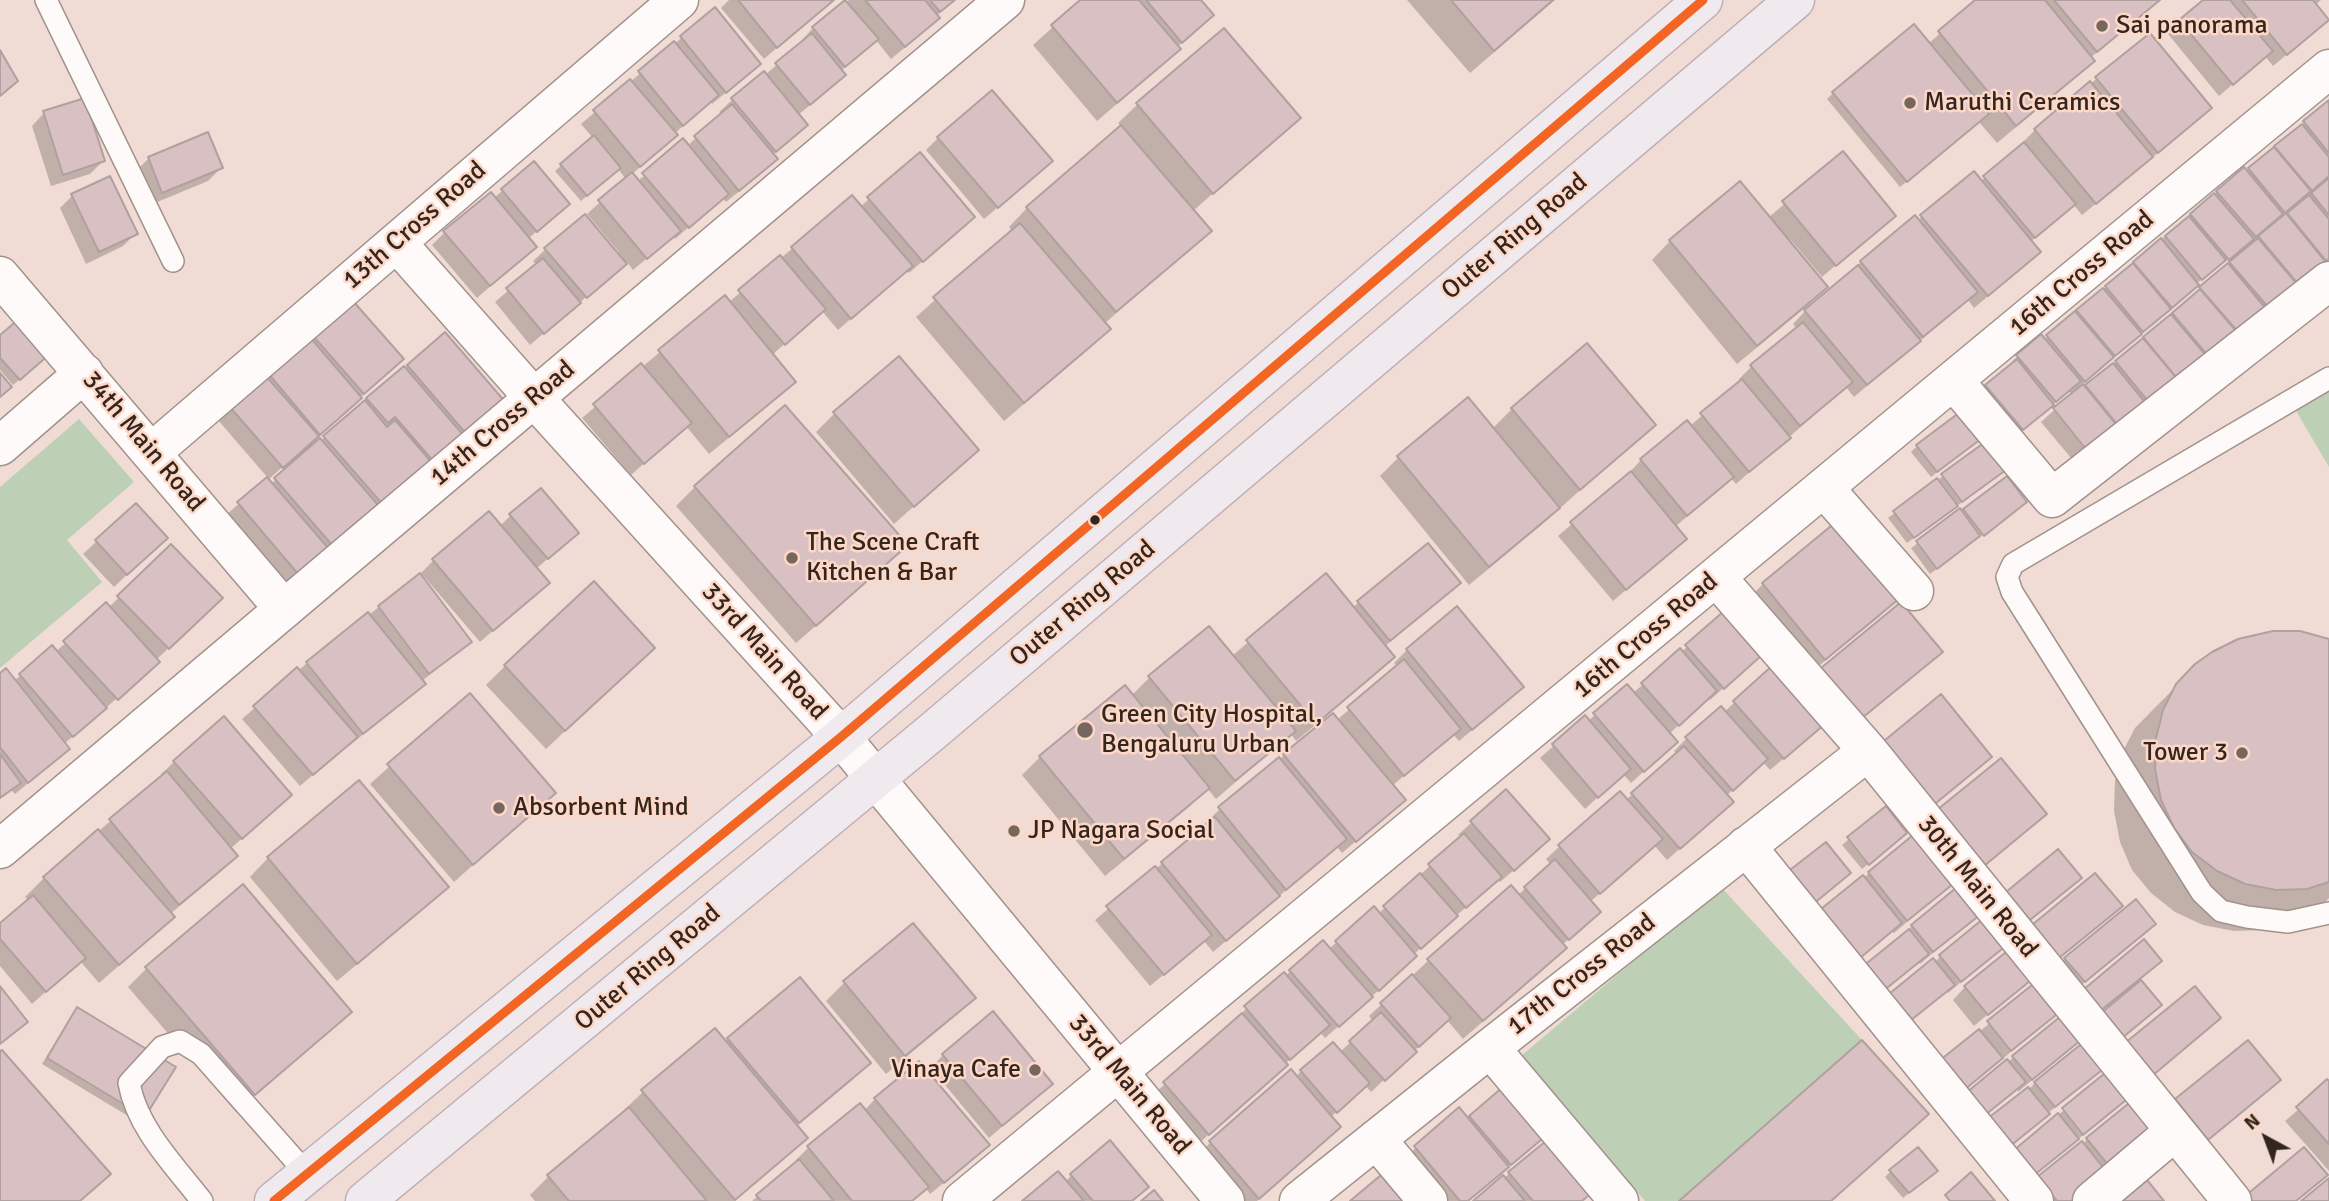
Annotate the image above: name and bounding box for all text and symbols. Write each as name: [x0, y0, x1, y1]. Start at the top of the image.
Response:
place label: Sai panorama: [2116, 10, 2268, 42]
marker: Sai panorama: [2094, 18, 2110, 34]
place label: Maruthi Ceramics: [1924, 87, 2120, 119]
marker: Maruthi Ceramics: [1902, 95, 1918, 111]
street label: 13th Cross Road: [337, 155, 493, 297]
street label: Outer Ring Road: [1436, 167, 1594, 307]
street label: 16th Cross Road: [2003, 204, 2161, 344]
street label: 14th Cross Road: [424, 354, 582, 494]
street label: 34th Main Road: [75, 365, 211, 519]
unlabelled marker: [1088, 513, 1102, 527]
place label: The Scene Craft Kitchen & Bar: [806, 527, 979, 588]
street label: Outer Ring Road: [1004, 534, 1162, 674]
marker: The Scene Craft Kitchen & Bar: [784, 550, 800, 566]
street label: 16th Cross Road: [1567, 566, 1725, 706]
street label: 33rd Main Road: [694, 577, 834, 727]
place label: Green City Hospital, Bengaluru Urban: [1101, 699, 1322, 760]
marker: Green City Hospital, Bengaluru Urban: [1075, 720, 1095, 740]
place label: Tower 3: [2143, 737, 2228, 769]
marker: Tower 3: [2234, 745, 2250, 761]
place label: Absorbent Mind: [513, 792, 689, 824]
marker: Absorbent Mind: [491, 800, 507, 816]
street label: 30th Main Road: [1910, 810, 2044, 964]
place label: JP Nagara Social: [1028, 815, 1214, 847]
marker: JP Nagara Social: [1006, 823, 1022, 839]
street label: Outer Ring Road: [569, 898, 727, 1038]
street label: 17th Cross Road: [1502, 907, 1662, 1043]
street label: 33rd Main Road: [1061, 1008, 1197, 1162]
place label: Vinaya Cafe: [891, 1054, 1021, 1086]
marker: Vinaya Cafe: [1027, 1062, 1043, 1078]
north arrow: [2231, 1103, 2301, 1173]
text: N: [2239, 1109, 2265, 1136]

